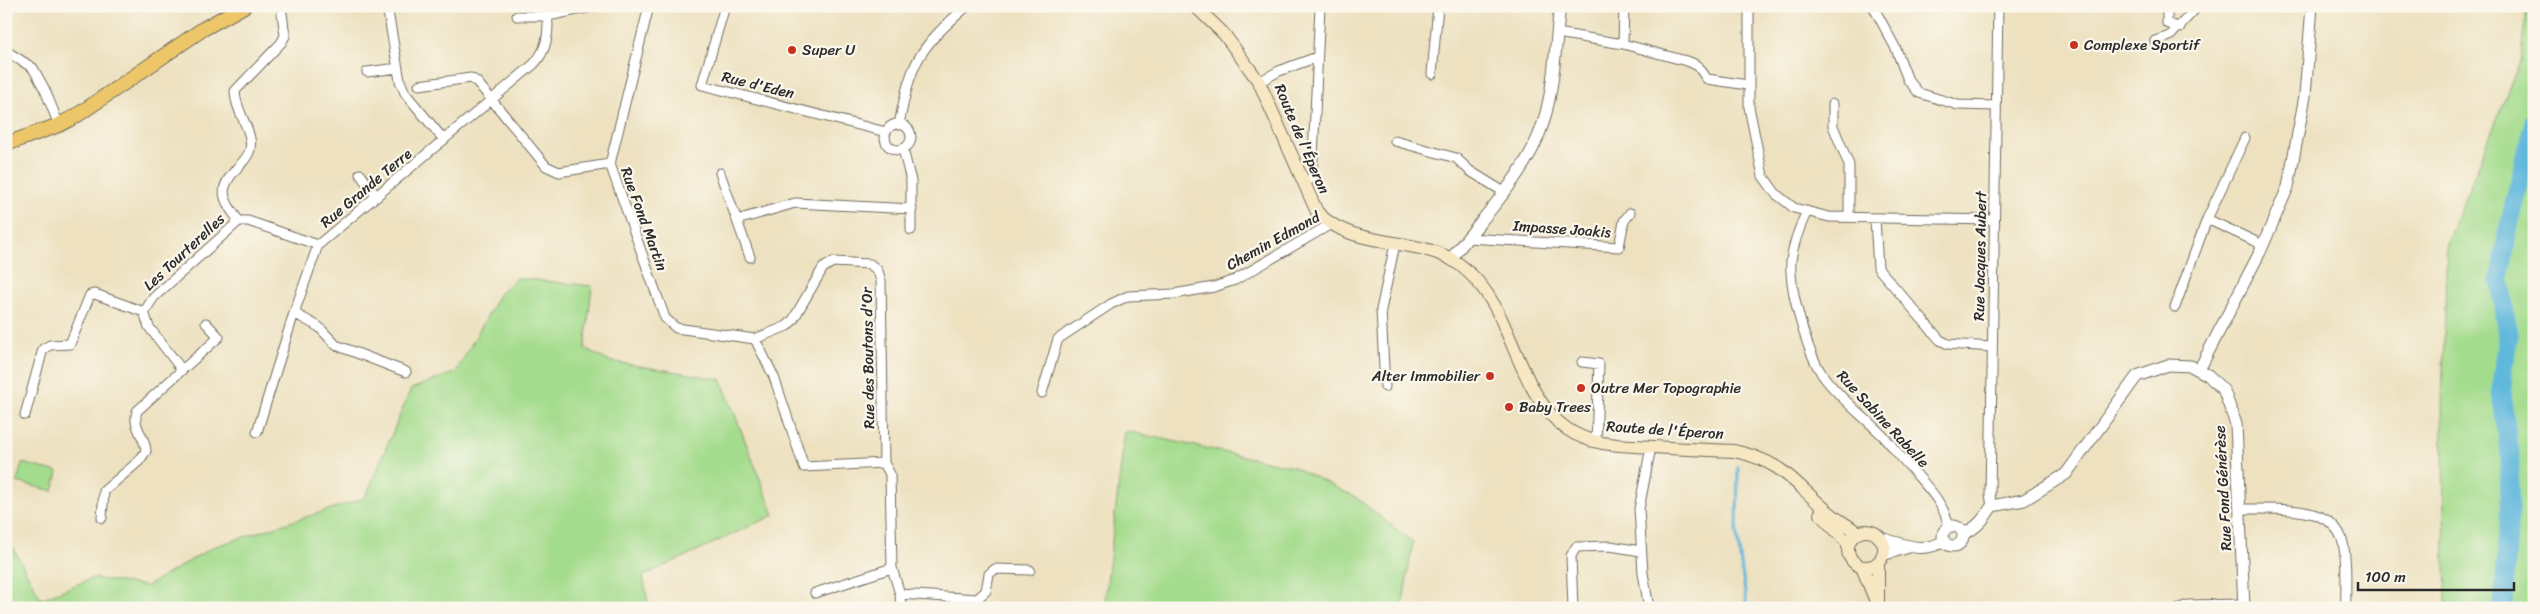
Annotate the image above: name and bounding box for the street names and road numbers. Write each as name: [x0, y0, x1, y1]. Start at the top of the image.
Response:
street label: Rue d'Eden: [719, 63, 797, 107]
street label: Route de l'Éperon: [1267, 80, 1337, 198]
street label: Rue Grande Terre: [314, 142, 418, 234]
street label: Rue Fond Martin: [613, 163, 675, 275]
street label: Rue Jacques Aubert: [1966, 190, 1994, 321]
street label: Chemin Edmond: [1221, 204, 1326, 278]
street label: Les Tourterelles: [137, 207, 231, 297]
street label: Impasse Joakis: [1511, 213, 1613, 245]
street label: Rue des Boutons d'Or: [854, 286, 882, 429]
street label: Rue Sabine Rabelle: [1830, 364, 1936, 474]
street label: Route de l'Éperon: [1605, 413, 1725, 447]
street label: Rue Fond Générèse: [2207, 424, 2239, 551]

